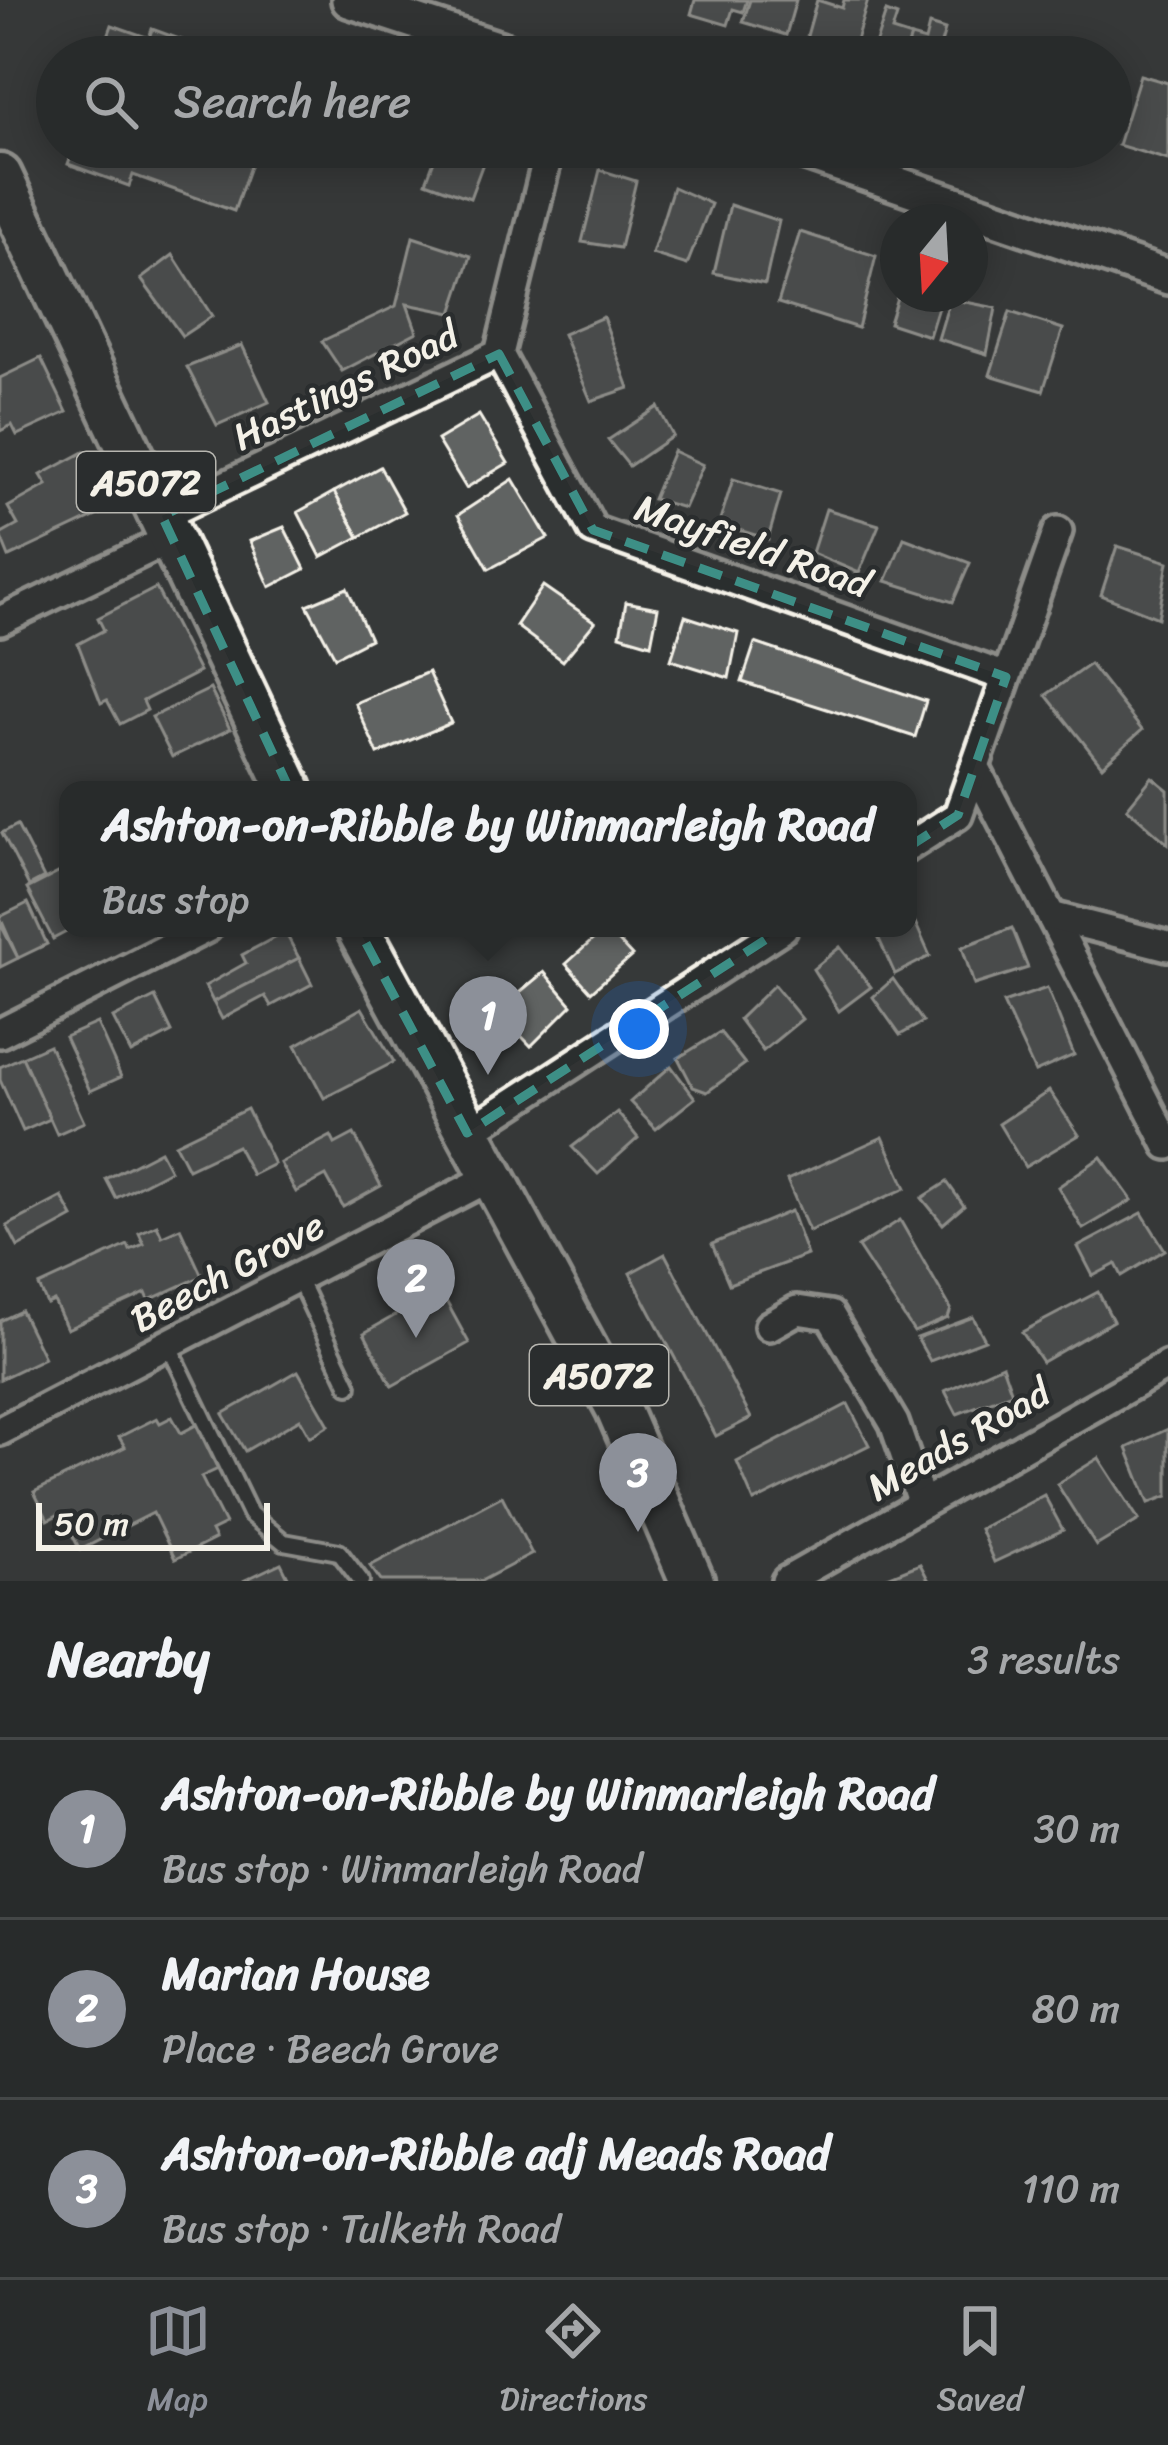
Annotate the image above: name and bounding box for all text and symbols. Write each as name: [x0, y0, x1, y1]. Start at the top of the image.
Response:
search box: [36, 36, 1132, 168]
text: Search here: [174, 62, 411, 142]
icon: search: [78, 69, 144, 135]
north arrow: [880, 204, 988, 312]
street label: Hastings Road: [220, 300, 473, 470]
road number: A5072: [77, 452, 215, 512]
street label: Mayfield Road: [626, 473, 882, 619]
popup: [59, 781, 917, 937]
text: Ashton-on-Ribble by Winmarleigh Road: [102, 785, 874, 865]
text: Bus stop: [102, 865, 249, 934]
pin: 1: [449, 976, 527, 1075]
your location: [609, 999, 669, 1059]
street label: Beech Grove: [117, 1191, 337, 1352]
pin: 2: [377, 1239, 455, 1338]
road number: A5072: [530, 1345, 668, 1405]
street label: Meads Road: [853, 1358, 1066, 1520]
pin: 3: [599, 1433, 677, 1532]
text: 50 m: [54, 1495, 129, 1553]
scale bar: [36, 1497, 270, 1550]
text: Nearby: [48, 1614, 209, 1704]
text: 3 results: [967, 1625, 1120, 1694]
text: Ashton-on-Ribble by Winmarleigh Road: [162, 1754, 934, 1834]
text: 1: [79, 1794, 95, 1863]
text: 30 m: [1034, 1794, 1120, 1863]
text: Bus stop · Winmarleigh Road: [162, 1834, 642, 1903]
text: Marian House: [162, 1934, 430, 2014]
text: 2: [76, 1974, 98, 2043]
text: 80 m: [1032, 1974, 1120, 2043]
text: Place · Beech Grove: [162, 2014, 499, 2083]
text: Ashton-on-Ribble adj Meads Road: [162, 2114, 830, 2194]
text: 3: [76, 2154, 98, 2223]
text: 110 m: [1022, 2154, 1120, 2223]
text: Bus stop · Tulketh Road: [162, 2194, 561, 2263]
tab: Map: [145, 2298, 211, 2428]
tab: Directions: [500, 2298, 647, 2428]
tab: Saved: [936, 2298, 1023, 2428]

